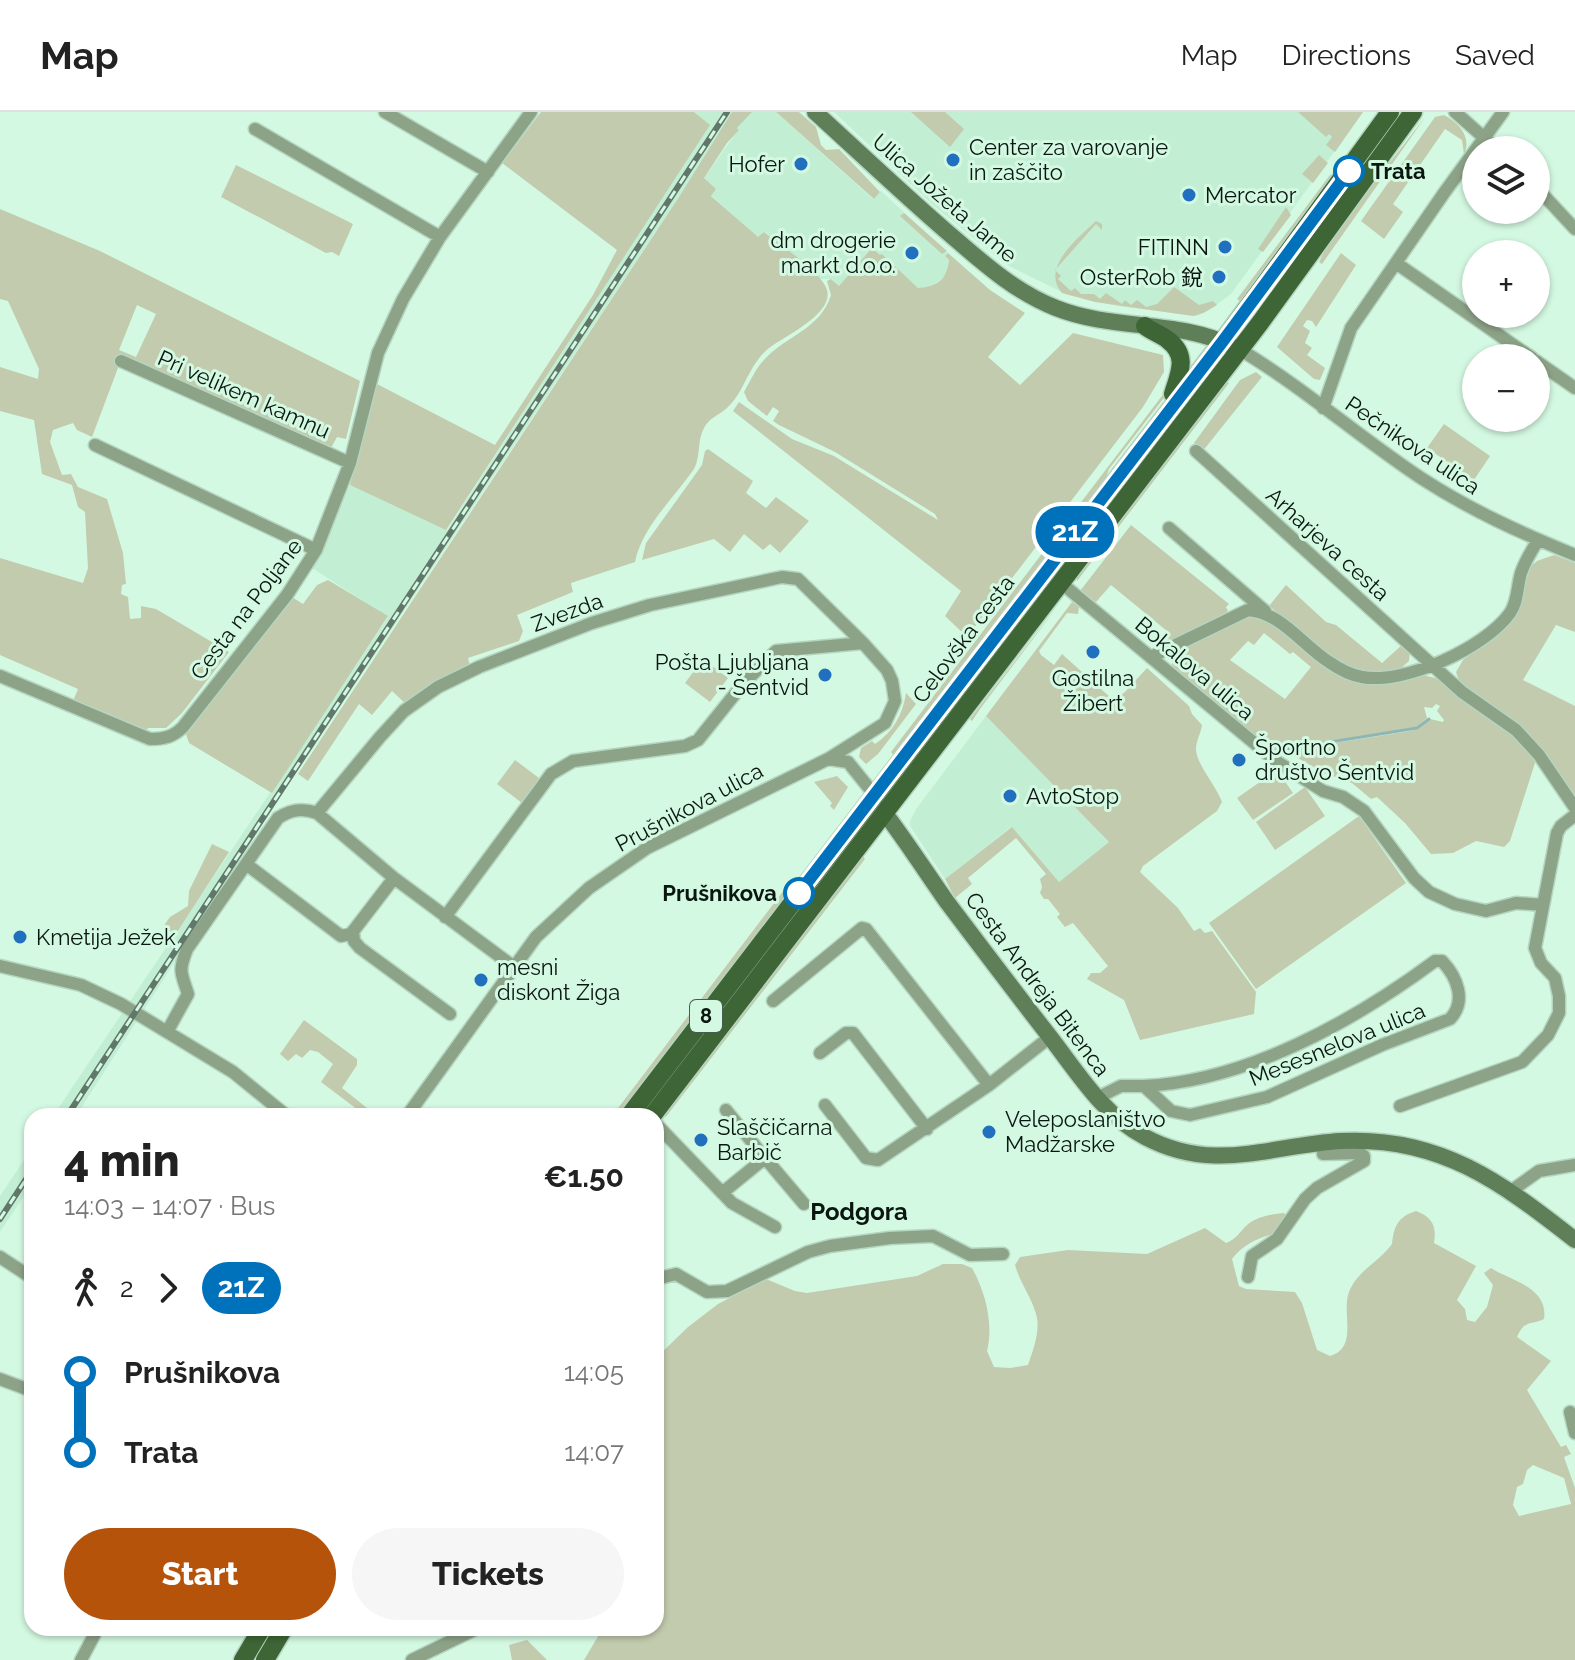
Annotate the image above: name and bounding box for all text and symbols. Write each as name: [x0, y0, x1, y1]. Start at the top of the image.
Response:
text: Map: [40, 33, 119, 78]
text: Map: [1181, 39, 1238, 72]
text: Directions: [1282, 39, 1411, 72]
text: Saved: [1455, 39, 1535, 72]
street label: Ulica Jožeta Jame: [867, 128, 1023, 268]
place label: Center za varovanje in zaščito: [969, 134, 1168, 185]
map controls: [1462, 136, 1550, 432]
button: layers: [1462, 136, 1550, 224]
place label: Hofer: [729, 151, 785, 177]
marker: Center za varovanje in zaščito: [944, 151, 962, 169]
marker: Hofer: [792, 155, 810, 173]
marker: Trata: [1334, 156, 1364, 186]
place label: Trata: [1371, 158, 1426, 184]
place label: Mercator: [1205, 182, 1297, 208]
marker: Mercator: [1180, 186, 1198, 204]
place label: dm drogerie markt d.o.o.: [770, 227, 896, 278]
place label: FITINN: [1138, 234, 1209, 260]
marker: FITINN: [1216, 238, 1234, 256]
button: +: [1462, 240, 1550, 328]
marker: dm drogerie markt d.o.o.: [903, 244, 921, 262]
place label: OsterRob 銳: [1080, 264, 1203, 290]
marker: OsterRob 銳: [1210, 268, 1228, 286]
street label: Pri velikem kamnu: [154, 344, 334, 444]
button: −: [1462, 344, 1550, 432]
street label: Pečnikova ulica: [1341, 390, 1485, 500]
street label: Arharjeva cesta: [1261, 482, 1395, 606]
line badge: 21Z: [1029, 506, 1121, 558]
text: 21Z: [1051, 515, 1099, 548]
street label: Cesta na Poljane: [185, 534, 307, 684]
street label: Celovška cesta: [907, 570, 1019, 708]
street label: Zvezda: [528, 587, 606, 637]
street label: Bokalova ulica: [1130, 611, 1260, 725]
marker: Gostilna Žibert: [1084, 643, 1102, 661]
place label: Pošta Ljubljana - Šentvid: [655, 649, 809, 700]
place label: Gostilna Žibert: [1052, 665, 1134, 716]
marker: Pošta Ljubljana - Šentvid: [816, 666, 834, 684]
place label: Športno društvo Šentvid: [1255, 733, 1414, 785]
marker: Športno društvo Šentvid: [1230, 751, 1248, 769]
street label: Prušnikova ulica: [611, 757, 767, 857]
place label: AvtoStop: [1026, 783, 1119, 809]
marker: AvtoStop: [1001, 787, 1019, 805]
marker: Prušnikova: [784, 878, 814, 908]
place label: Prušnikova: [662, 880, 777, 906]
street label: Cesta Andreja Bitenca: [960, 887, 1116, 1081]
place label: Kmetija Ježek: [36, 924, 176, 950]
marker: Kmetija Ježek: [11, 928, 29, 946]
place label: mesni diskont Žiga: [497, 954, 620, 1005]
marker: mesni diskont Žiga: [472, 971, 490, 989]
street label: Mesesnelova ulica: [1245, 997, 1429, 1091]
road number: 8: [690, 1000, 722, 1032]
place label: Veleposlaništvo Madžarske: [1005, 1106, 1166, 1157]
place label: Slaščičarna Barbič: [717, 1114, 832, 1165]
marker: Veleposlaništvo Madžarske: [980, 1123, 998, 1141]
marker: Slaščičarna Barbič: [692, 1131, 710, 1149]
text: 4 min: [64, 1135, 180, 1186]
text: €1.50: [543, 1159, 624, 1194]
text: 14:03 – 14:07 · Bus: [64, 1191, 275, 1221]
district label: Podgora: [810, 1197, 908, 1226]
icon: walk: [64, 1266, 108, 1310]
icon: forward: [146, 1266, 190, 1310]
text: 21Z: [218, 1271, 265, 1304]
text: 2: [120, 1273, 134, 1303]
text: Prušnikova: [124, 1355, 280, 1390]
text: 14:05: [564, 1357, 624, 1387]
text: Trata: [124, 1435, 198, 1470]
text: 14:07: [564, 1437, 624, 1467]
button: Start: [64, 1528, 336, 1620]
button: Tickets: [352, 1528, 624, 1620]

